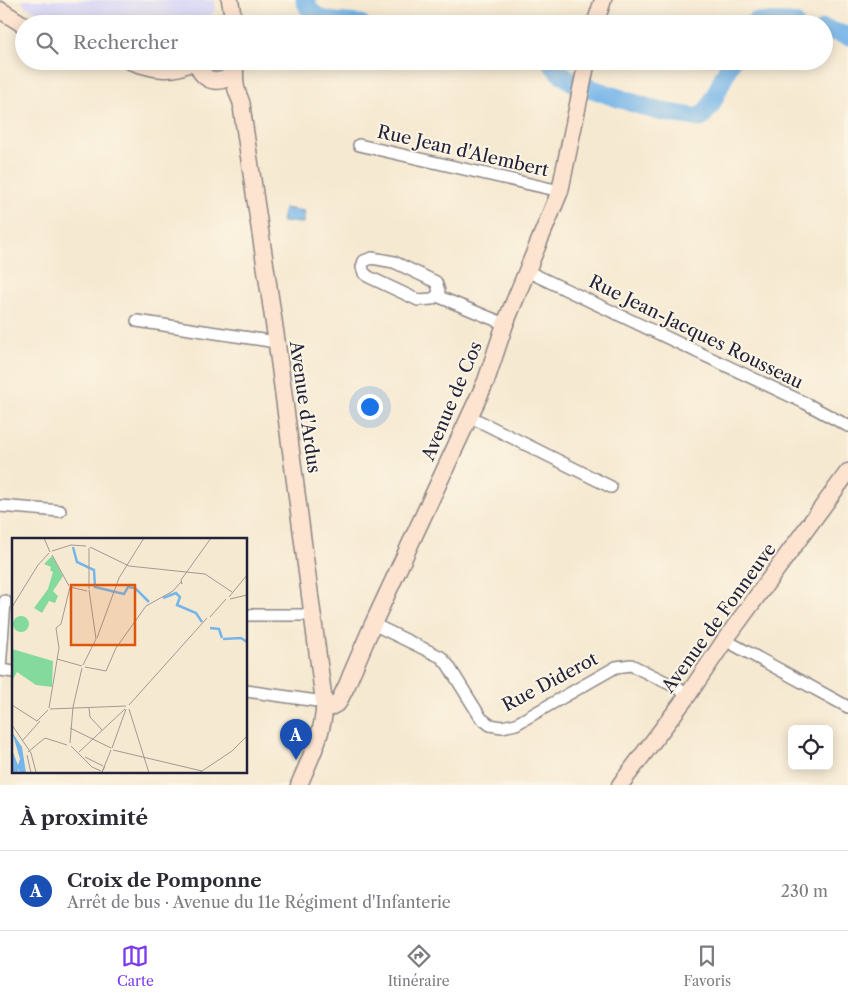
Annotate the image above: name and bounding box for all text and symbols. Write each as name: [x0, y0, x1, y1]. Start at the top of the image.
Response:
search box: [15, 15, 833, 70]
icon: search: [33, 29, 61, 57]
text: Rechercher: [73, 31, 178, 54]
street label: Rue Jean d'Alembert: [375, 121, 551, 182]
street label: Rue Jean-Jacques Rousseau: [585, 270, 807, 394]
street label: Avenue de Cos: [417, 338, 487, 465]
street label: Avenue d'Ardus: [285, 339, 325, 474]
your location: [357, 394, 383, 420]
inset map: [12, 538, 248, 772]
street label: Avenue de Fonneuve: [657, 539, 781, 698]
street label: Rue Diderot: [498, 647, 602, 716]
pin: A: [280, 719, 312, 760]
map controls: [788, 725, 833, 770]
button: locate: [788, 725, 833, 770]
text: À proximité: [20, 805, 148, 830]
text: Croix de Pomponne: [67, 869, 262, 892]
text: A: [30, 881, 42, 901]
text: 230 m: [781, 881, 828, 901]
text: Arrêt de bus · Avenue du 11e Régiment d'Infanterie: [67, 892, 451, 912]
tab: Carte: [117, 942, 154, 990]
tab: Itinéraire: [388, 942, 450, 990]
tab: Favoris: [683, 942, 731, 990]

